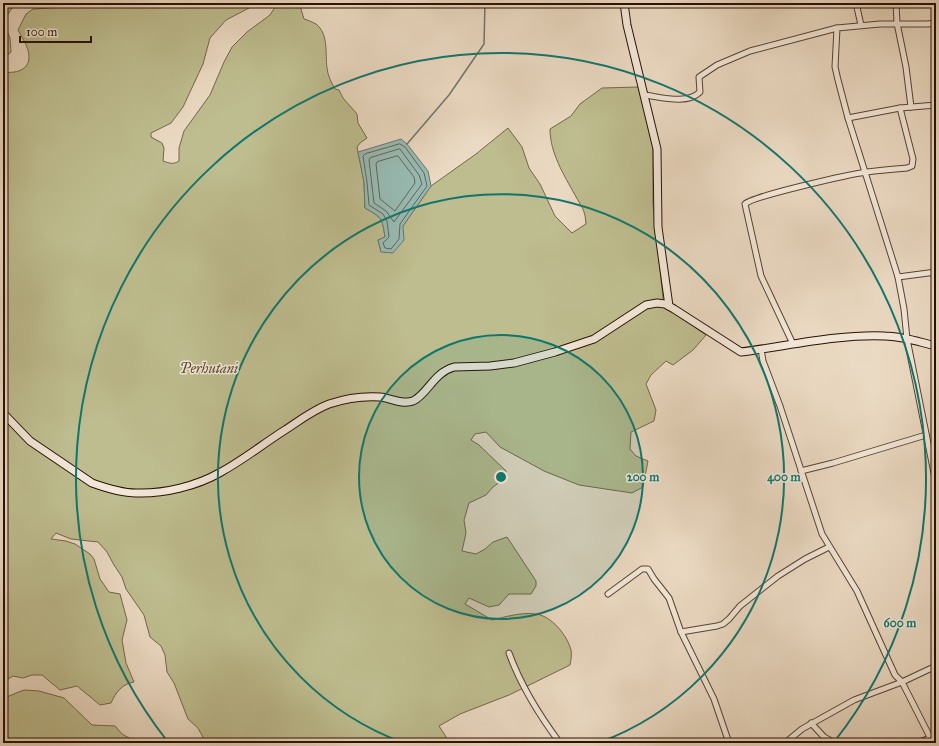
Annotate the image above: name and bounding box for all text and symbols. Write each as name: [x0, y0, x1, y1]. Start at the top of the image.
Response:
scale bar: [20, 18, 91, 44]
text: 100 m: [26, 25, 57, 39]
park label: Perhutani: [180, 360, 238, 377]
centre of rings: [494, 470, 508, 484]
text: 200 m: [627, 470, 660, 484]
text: 400 m: [767, 470, 802, 485]
text: 600 m: [884, 616, 917, 630]

